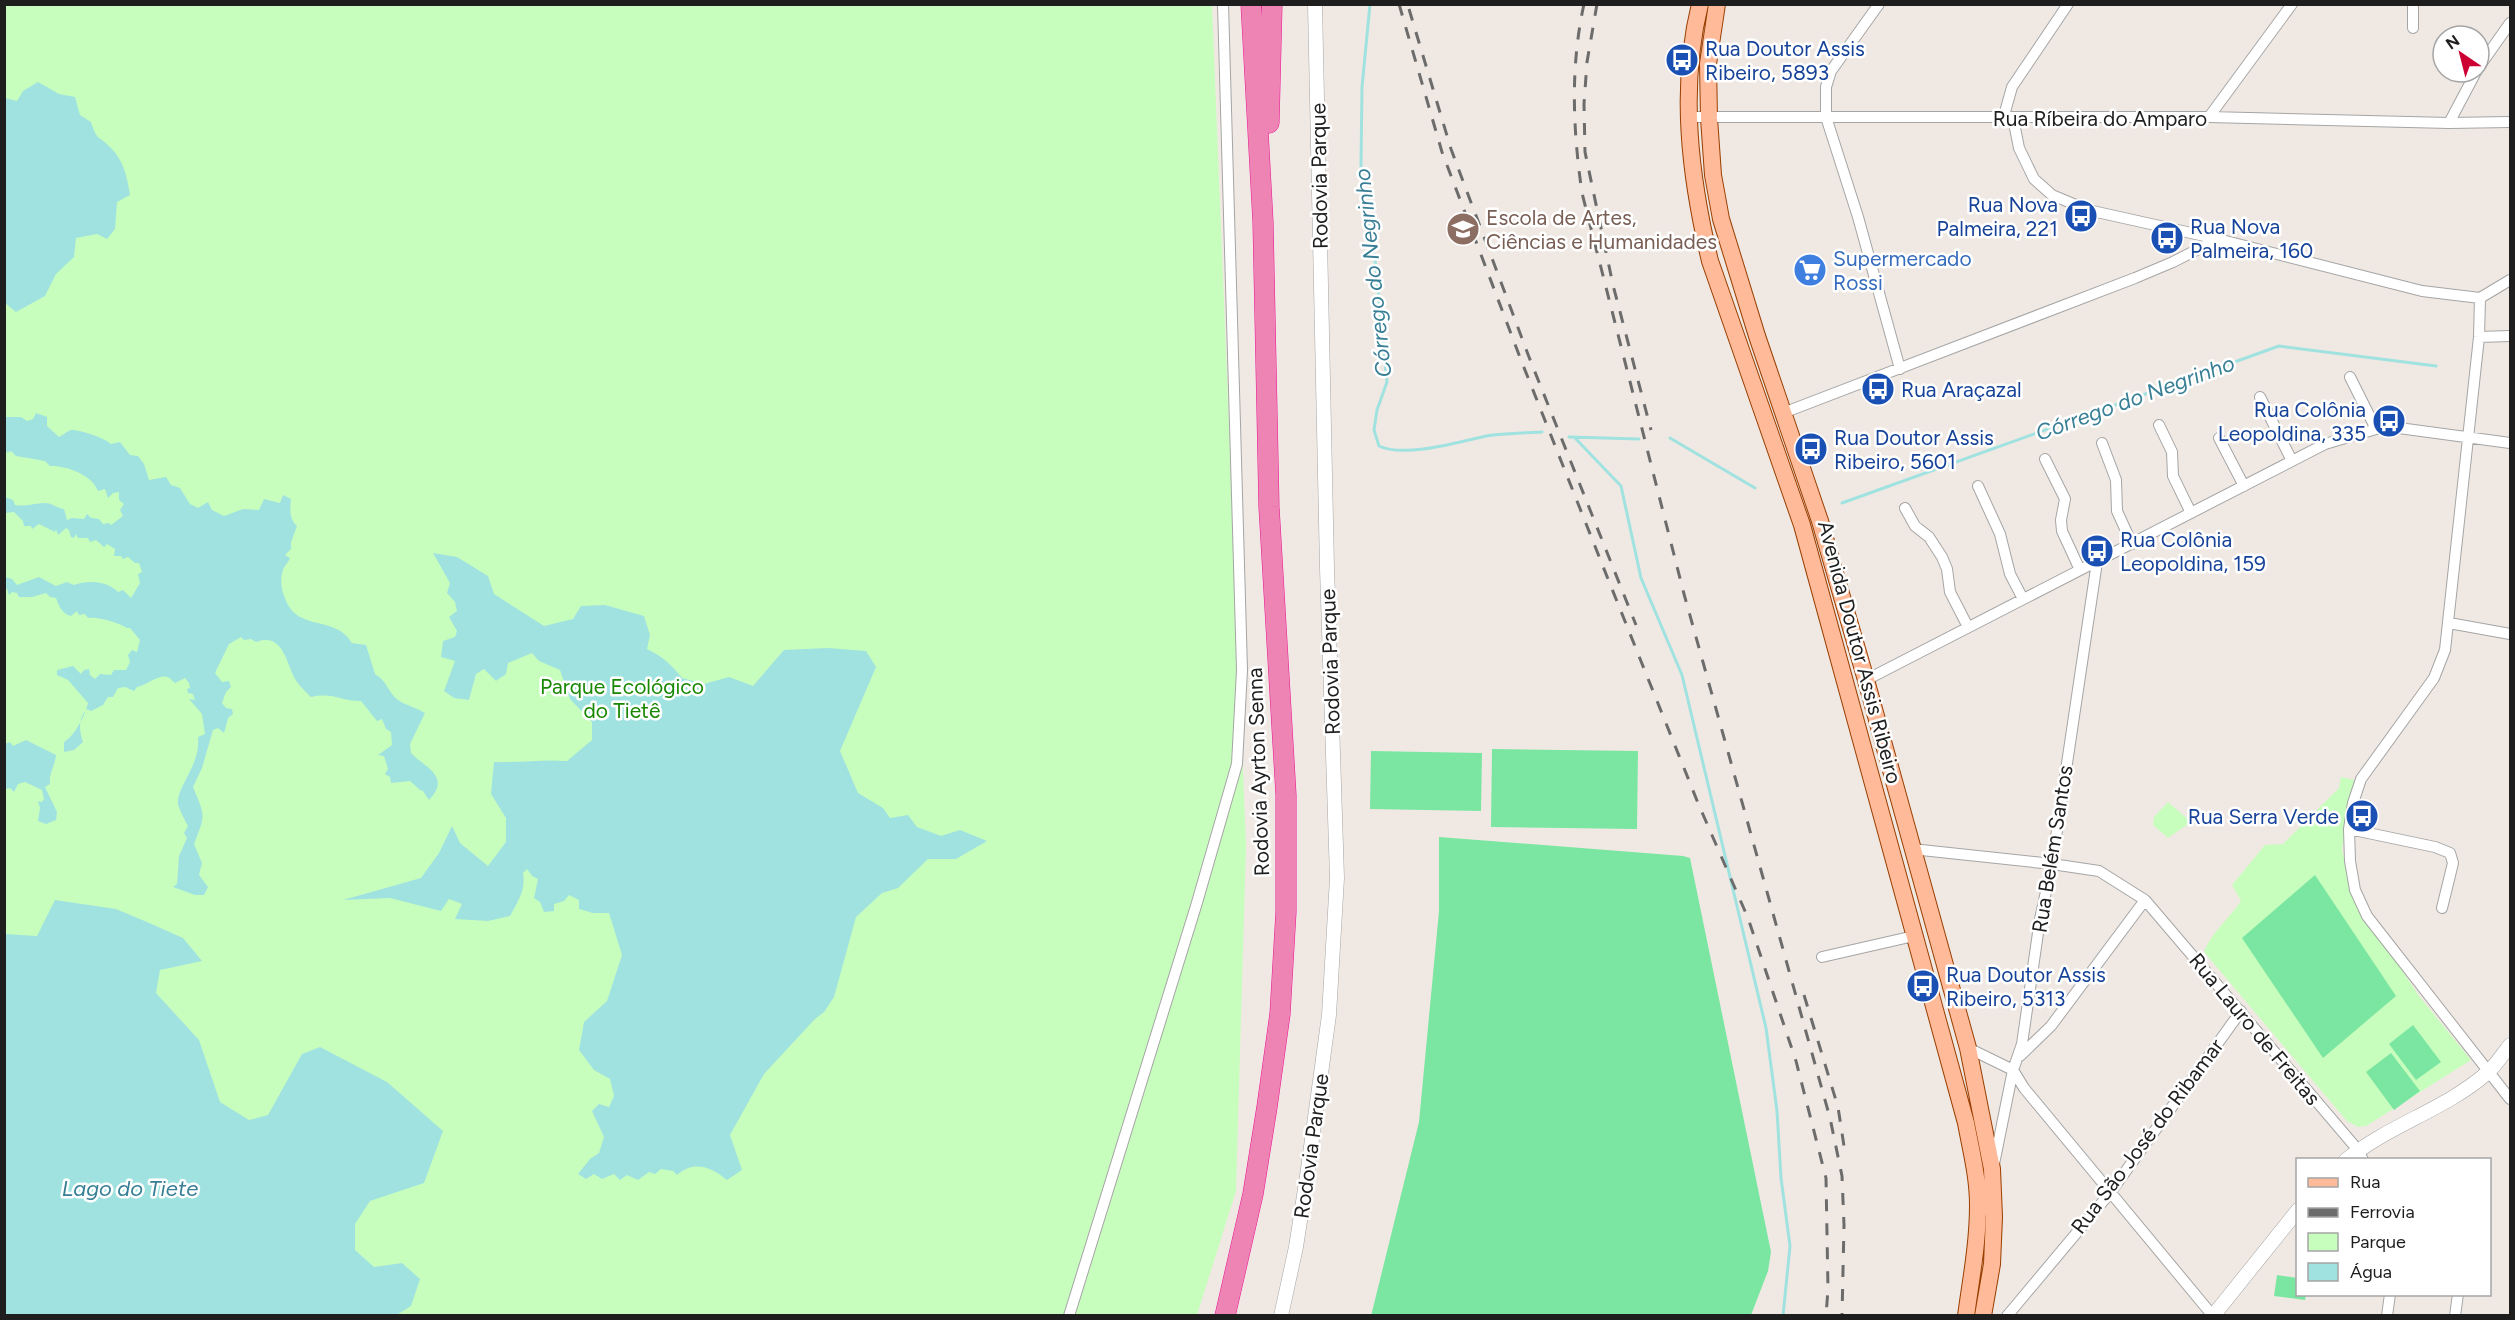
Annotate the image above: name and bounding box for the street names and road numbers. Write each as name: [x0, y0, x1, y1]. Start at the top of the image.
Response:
street label: Rodovia Parque: [1305, 103, 1333, 249]
street label: Rua Ríbeira do Amparo: [1993, 106, 2207, 131]
street label: Avenida Doutor Assis Ribeiro: [1813, 518, 1907, 786]
street label: Rodovia Parque: [1315, 588, 1345, 736]
street label: Rodovia Ayrton Senna: [1242, 667, 1274, 877]
street label: Rua Belém Santos: [2026, 763, 2078, 935]
street label: Rua Lauro de Freitas: [2184, 948, 2326, 1110]
street label: Rua São José do Ribamar: [2066, 1034, 2228, 1238]
street label: Rodovia Parque: [1288, 1072, 1334, 1220]

